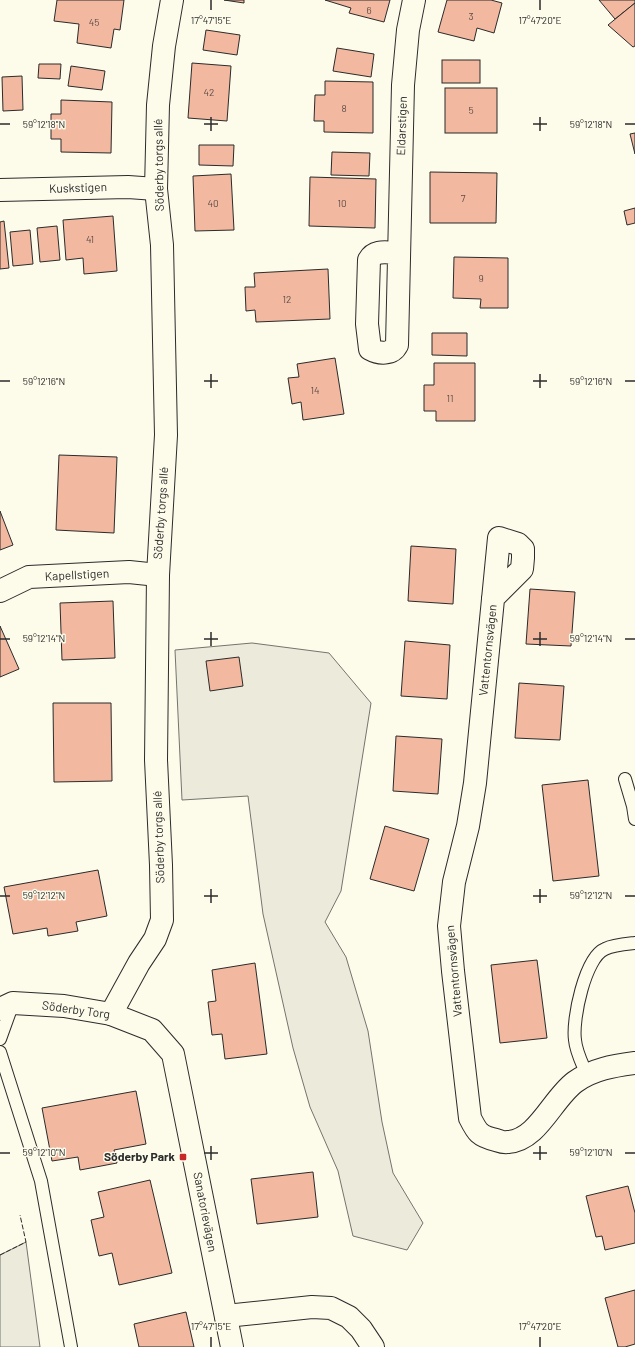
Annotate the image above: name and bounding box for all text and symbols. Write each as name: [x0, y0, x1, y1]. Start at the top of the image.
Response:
house number: 6: [366, 4, 372, 16]
house number: 3: [468, 10, 474, 22]
text: 17°47'15"E: [191, 14, 231, 26]
text: 17°47'20"E: [519, 14, 562, 26]
house number: 45: [89, 16, 99, 28]
house number: 42: [204, 86, 214, 98]
street label: Eldarstigen: [393, 96, 409, 156]
house number: 8: [341, 102, 347, 114]
house number: 5: [468, 104, 474, 116]
text: 59°12'18"N: [23, 118, 65, 130]
text: 59°12'18"N: [570, 118, 612, 130]
street label: Söderby torgs allé: [150, 119, 166, 211]
street label: Kuskstigen: [49, 179, 107, 195]
house number: 7: [461, 192, 466, 204]
house number: 40: [207, 197, 219, 209]
house number: 10: [337, 197, 347, 209]
house number: 41: [86, 233, 94, 245]
house number: 9: [478, 272, 484, 284]
house number: 12: [283, 293, 291, 305]
text: 59°12'16"N: [23, 375, 65, 387]
text: 59°12'16"N: [570, 375, 612, 387]
house number: 14: [310, 384, 320, 396]
house number: 11: [446, 392, 454, 404]
street label: Söderby torgs allé: [150, 466, 170, 560]
street label: Kapellstigen: [44, 565, 109, 583]
street label: Vattentornsvägen: [475, 603, 499, 696]
text: 59°12'14"N: [23, 632, 65, 644]
text: 59°12'14"N: [570, 632, 612, 644]
street label: Söderby torgs allé: [149, 790, 167, 884]
text: 59°12'12"N: [23, 889, 65, 901]
text: 59°12'12"N: [570, 889, 612, 901]
street label: Vattentornsvägen: [442, 925, 464, 1017]
street label: Söderby Torg: [41, 997, 111, 1021]
text: 59°12'10"N: [23, 1146, 65, 1158]
text: 59°12'10"N: [570, 1146, 612, 1158]
place label: Söderby Park: [104, 1149, 176, 1163]
marker: Söderby Park: [178, 1152, 188, 1162]
street label: Sanatorievägen: [191, 1171, 221, 1253]
text: 17°47'15"E: [191, 1320, 231, 1332]
text: 17°47'20"E: [519, 1320, 562, 1332]

